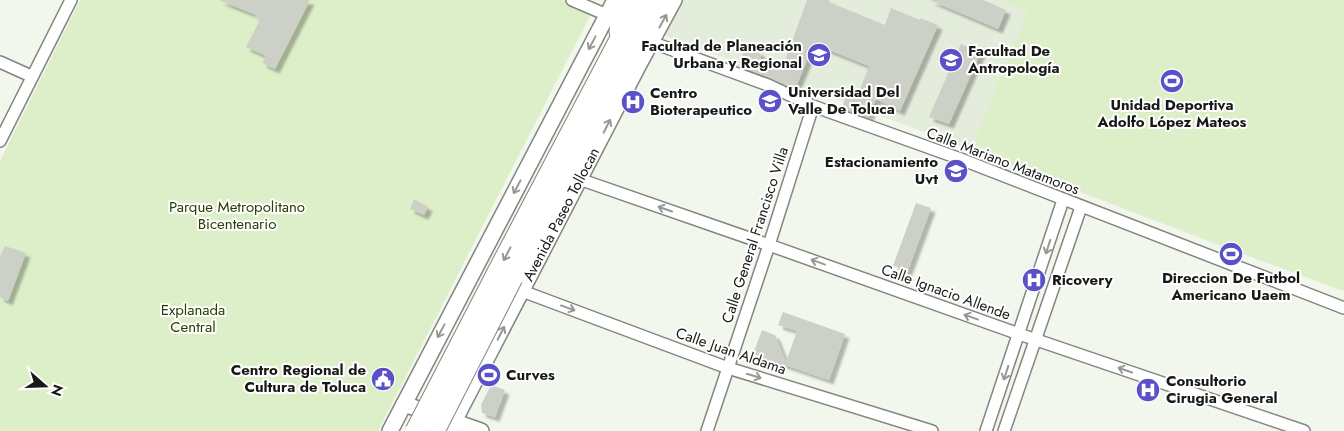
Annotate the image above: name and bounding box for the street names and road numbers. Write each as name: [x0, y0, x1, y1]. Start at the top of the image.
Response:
street label: Calle Mariano Matamoros: [923, 122, 1083, 200]
street label: Avenida Paseo Tollocan: [517, 144, 605, 285]
street label: Calle General Francisco Villa: [716, 144, 794, 326]
street label: Calle Ignacio Allende: [878, 258, 1014, 326]
street label: Calle Juan Aldama: [673, 322, 789, 380]

